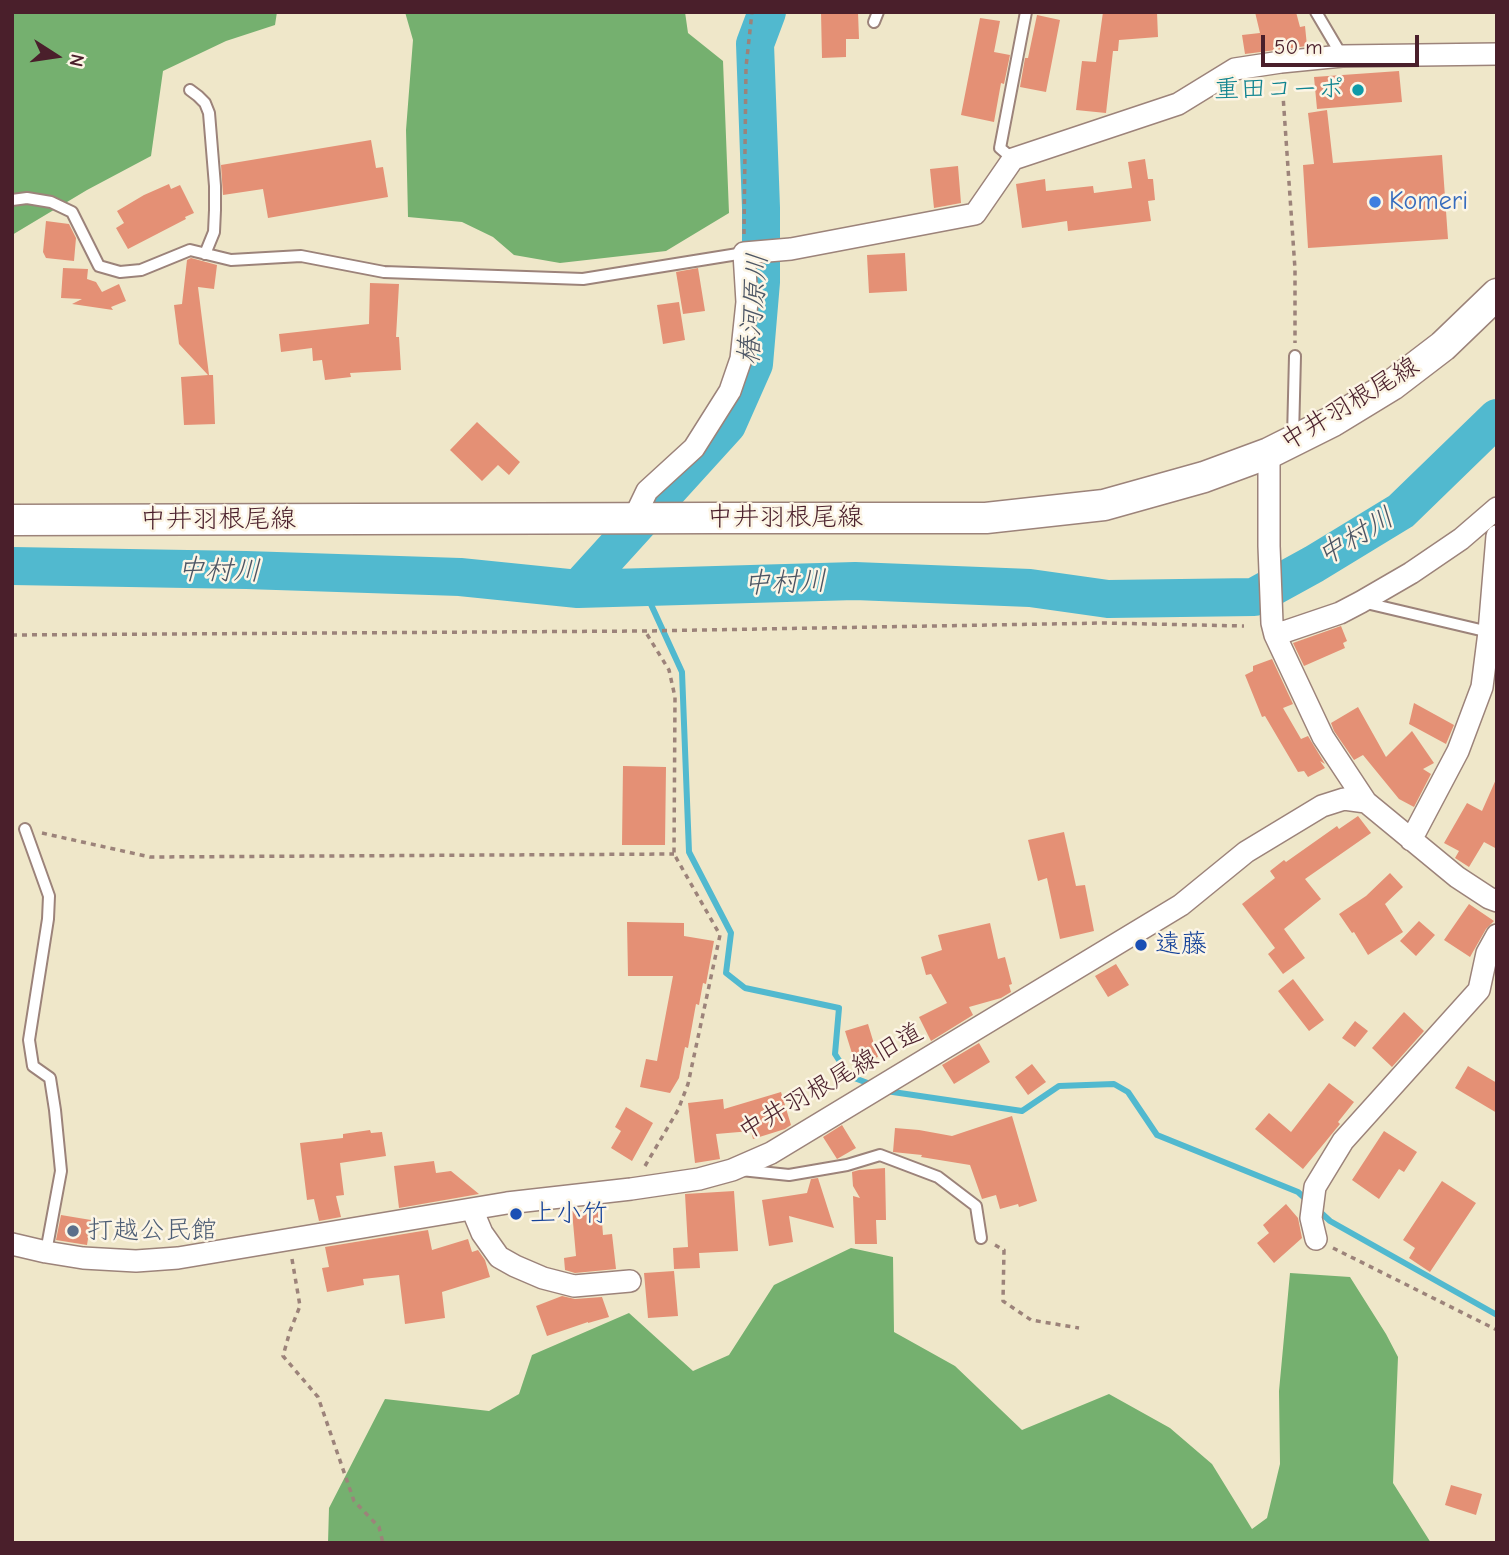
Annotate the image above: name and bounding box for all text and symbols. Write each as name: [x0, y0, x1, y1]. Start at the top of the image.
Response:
north arrow: [21, 21, 91, 91]
scale bar: [1264, 21, 1422, 65]
text: 50 m: [1274, 35, 1323, 59]
text: N: [64, 52, 89, 69]
place label: 重田コーポ: [1214, 74, 1344, 106]
marker: 重田コーポ: [1350, 82, 1366, 98]
place label: Komeri: [1389, 186, 1468, 218]
marker: Komeri: [1367, 194, 1383, 210]
water label: 椿河原川: [732, 252, 776, 366]
street label: 中井羽根尾線: [1275, 350, 1425, 458]
water label: 中村川: [1311, 501, 1401, 573]
street label: 中井羽根尾線: [707, 502, 863, 534]
street label: 中井羽根尾線: [140, 504, 296, 536]
water label: 中村川: [177, 553, 261, 589]
water label: 中村川: [742, 565, 828, 601]
place label: 遠藤: [1155, 929, 1207, 961]
marker: 遠藤: [1133, 937, 1149, 953]
street label: 中井羽根尾線旧道: [733, 1016, 929, 1148]
place label: 上小竹: [530, 1198, 608, 1230]
marker: 上小竹: [508, 1206, 524, 1222]
place label: 打越公民館: [87, 1215, 217, 1247]
marker: 打越公民館: [65, 1223, 81, 1239]

